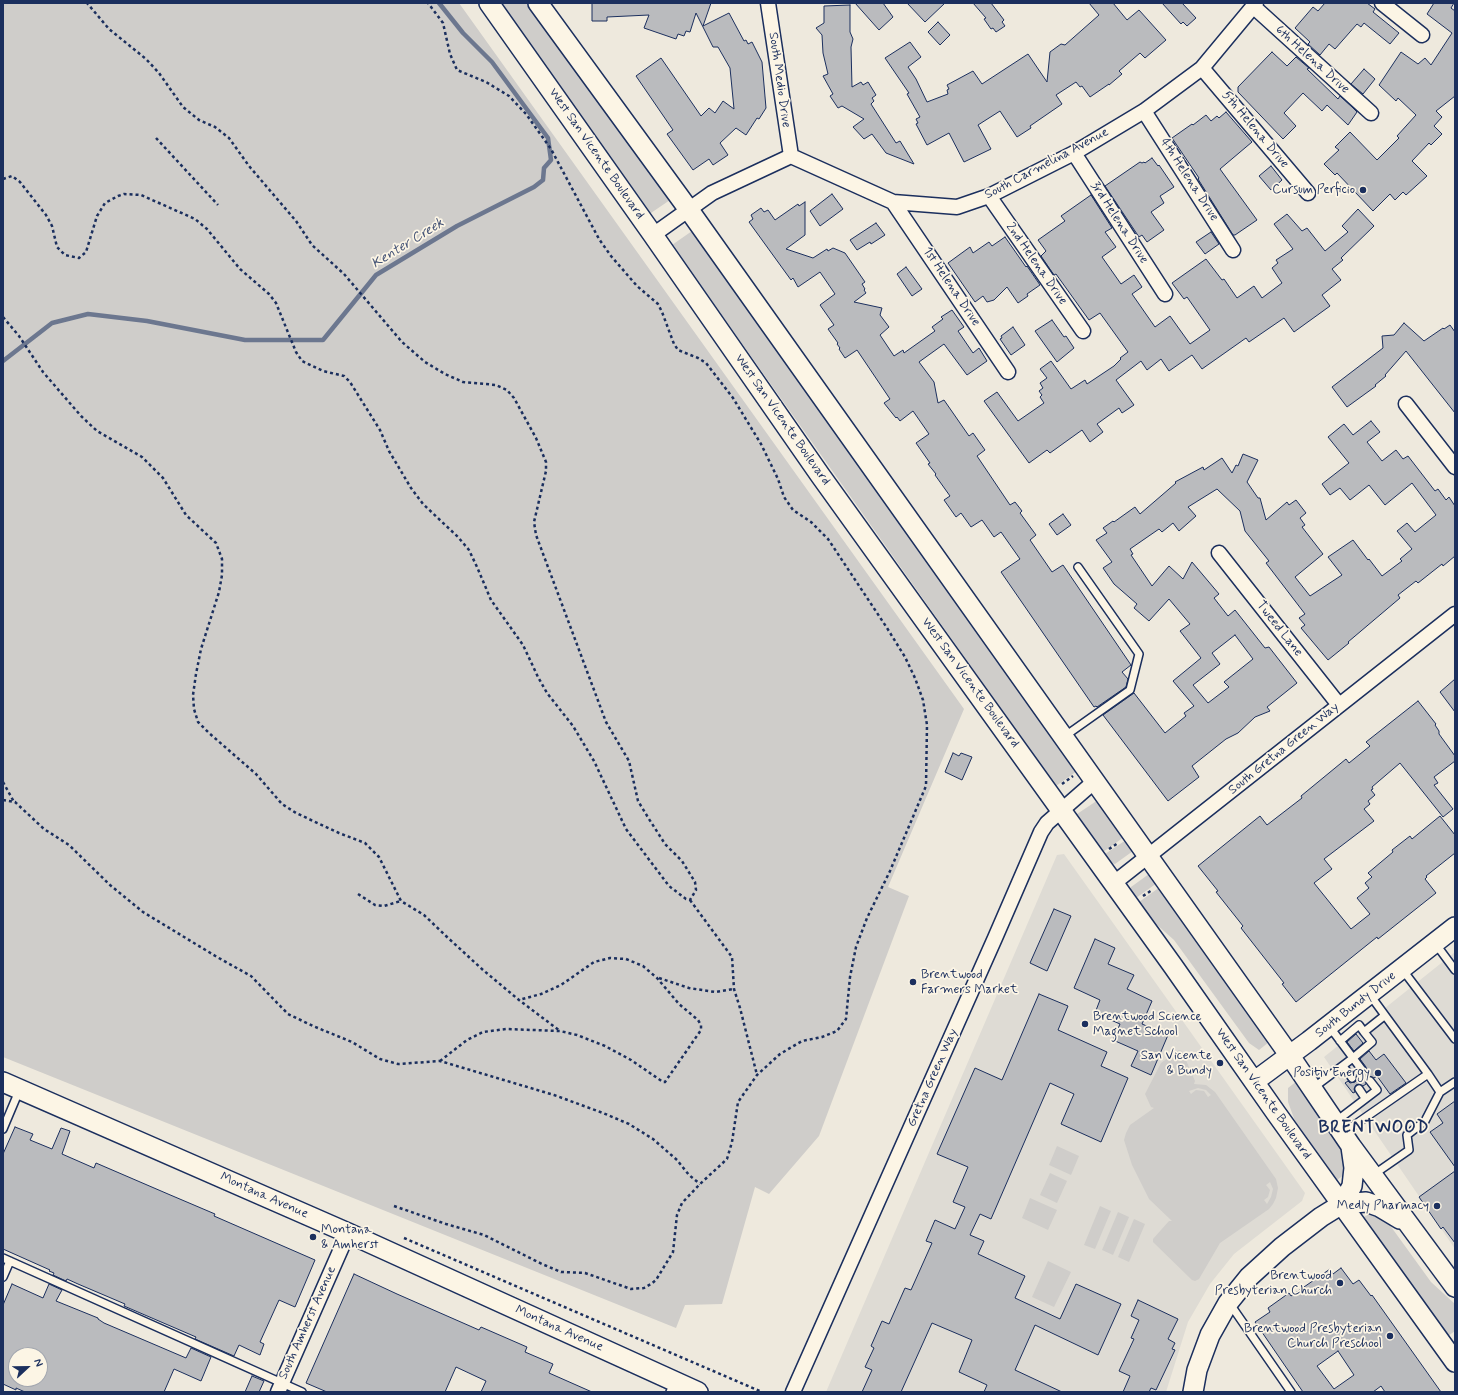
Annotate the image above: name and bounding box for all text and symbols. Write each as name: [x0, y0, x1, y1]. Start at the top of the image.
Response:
street label: 6th Helena Drive: [1272, 22, 1352, 98]
street label: South Medio Drive: [765, 31, 793, 129]
street label: West San Vicente Boulevard: [545, 85, 647, 223]
street label: 5th Helena Drive: [1218, 88, 1292, 172]
street label: South Carmelina Avenue: [982, 125, 1112, 203]
street label: 4th Helena Drive: [1156, 136, 1222, 224]
street label: 3rd Helena Drive: [1087, 179, 1151, 267]
place label: Cursum Perficio: [1272, 182, 1355, 198]
marker: Cursum Perficio: [1358, 185, 1368, 195]
water label: Kenter Creek: [369, 215, 447, 273]
street label: 2nd Helena Drive: [1002, 220, 1070, 308]
street label: 1st Helena Drive: [919, 244, 983, 330]
street label: West San Vicente Boulevard: [731, 351, 833, 489]
street label: Tweed Lane: [1252, 598, 1306, 660]
street label: West San Vicente Boulevard: [918, 615, 1022, 751]
street label: South Gretna Green Way: [1226, 700, 1342, 798]
place label: Brentwood Farmers Market: [921, 967, 1018, 998]
street label: South Bundy Drive: [1312, 969, 1400, 1041]
marker: Brentwood Farmers Market: [908, 977, 918, 987]
place label: Brentwood Science Magnet School: [1093, 1009, 1202, 1040]
marker: Brentwood Science Magnet School: [1080, 1019, 1090, 1029]
street label: West San Vicente Boulevard: [1212, 1025, 1314, 1163]
street label: Gretna Green Way: [904, 1027, 962, 1129]
place label: San Vicente & Bundy: [1141, 1048, 1212, 1079]
marker: San Vicente & Bundy: [1215, 1058, 1225, 1068]
place label: Positiv Energy: [1293, 1065, 1370, 1081]
marker: Positiv Energy: [1373, 1068, 1383, 1078]
district label: BRENTWOOD: [1320, 1118, 1428, 1138]
street label: Montana Avenue: [217, 1170, 311, 1222]
place label: Medly Pharmacy: [1337, 1198, 1429, 1214]
marker: Medly Pharmacy: [1432, 1201, 1442, 1211]
place label: Montana & Amherst: [321, 1222, 379, 1253]
marker: Montana & Amherst: [308, 1232, 318, 1242]
street label: South Amherst Avenue: [276, 1264, 340, 1382]
place label: Brentwood Presbyterian Church: [1215, 1268, 1332, 1299]
marker: Brentwood Presbyterian Church: [1335, 1278, 1345, 1288]
street label: Montana Avenue: [512, 1303, 606, 1355]
place label: Brentwood Presbyterian Church Preschool: [1244, 1321, 1382, 1352]
marker: Brentwood Presbyterian Church Preschool: [1385, 1331, 1395, 1341]
north arrow: [8, 1347, 48, 1387]
text: N: [30, 1357, 46, 1369]

